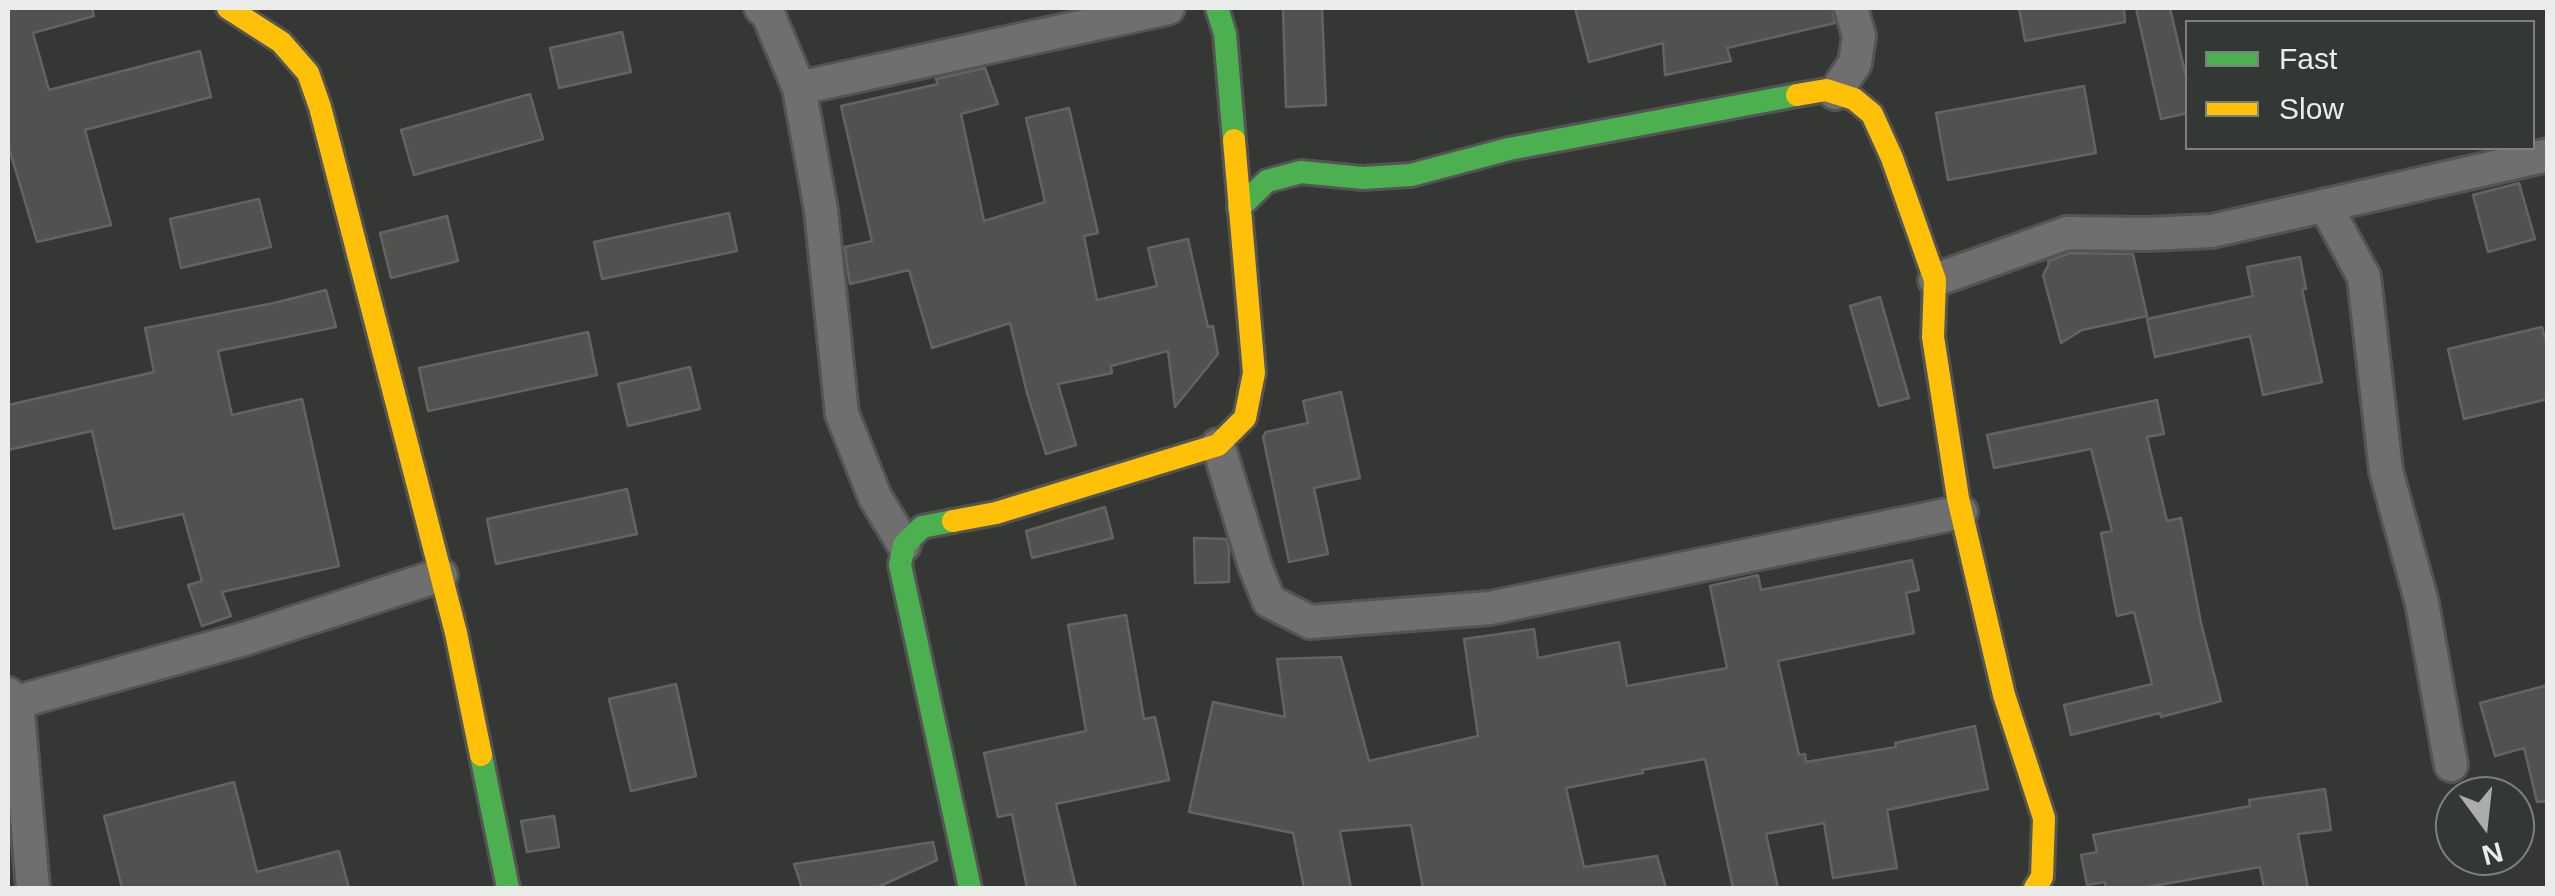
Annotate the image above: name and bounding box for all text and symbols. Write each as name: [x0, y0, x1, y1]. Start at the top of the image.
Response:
legend: [2185, 20, 2535, 150]
text: Fast: [2279, 42, 2337, 75]
text: Slow: [2279, 92, 2344, 125]
north arrow: [2435, 776, 2535, 876]
text: N: [2479, 836, 2506, 871]

